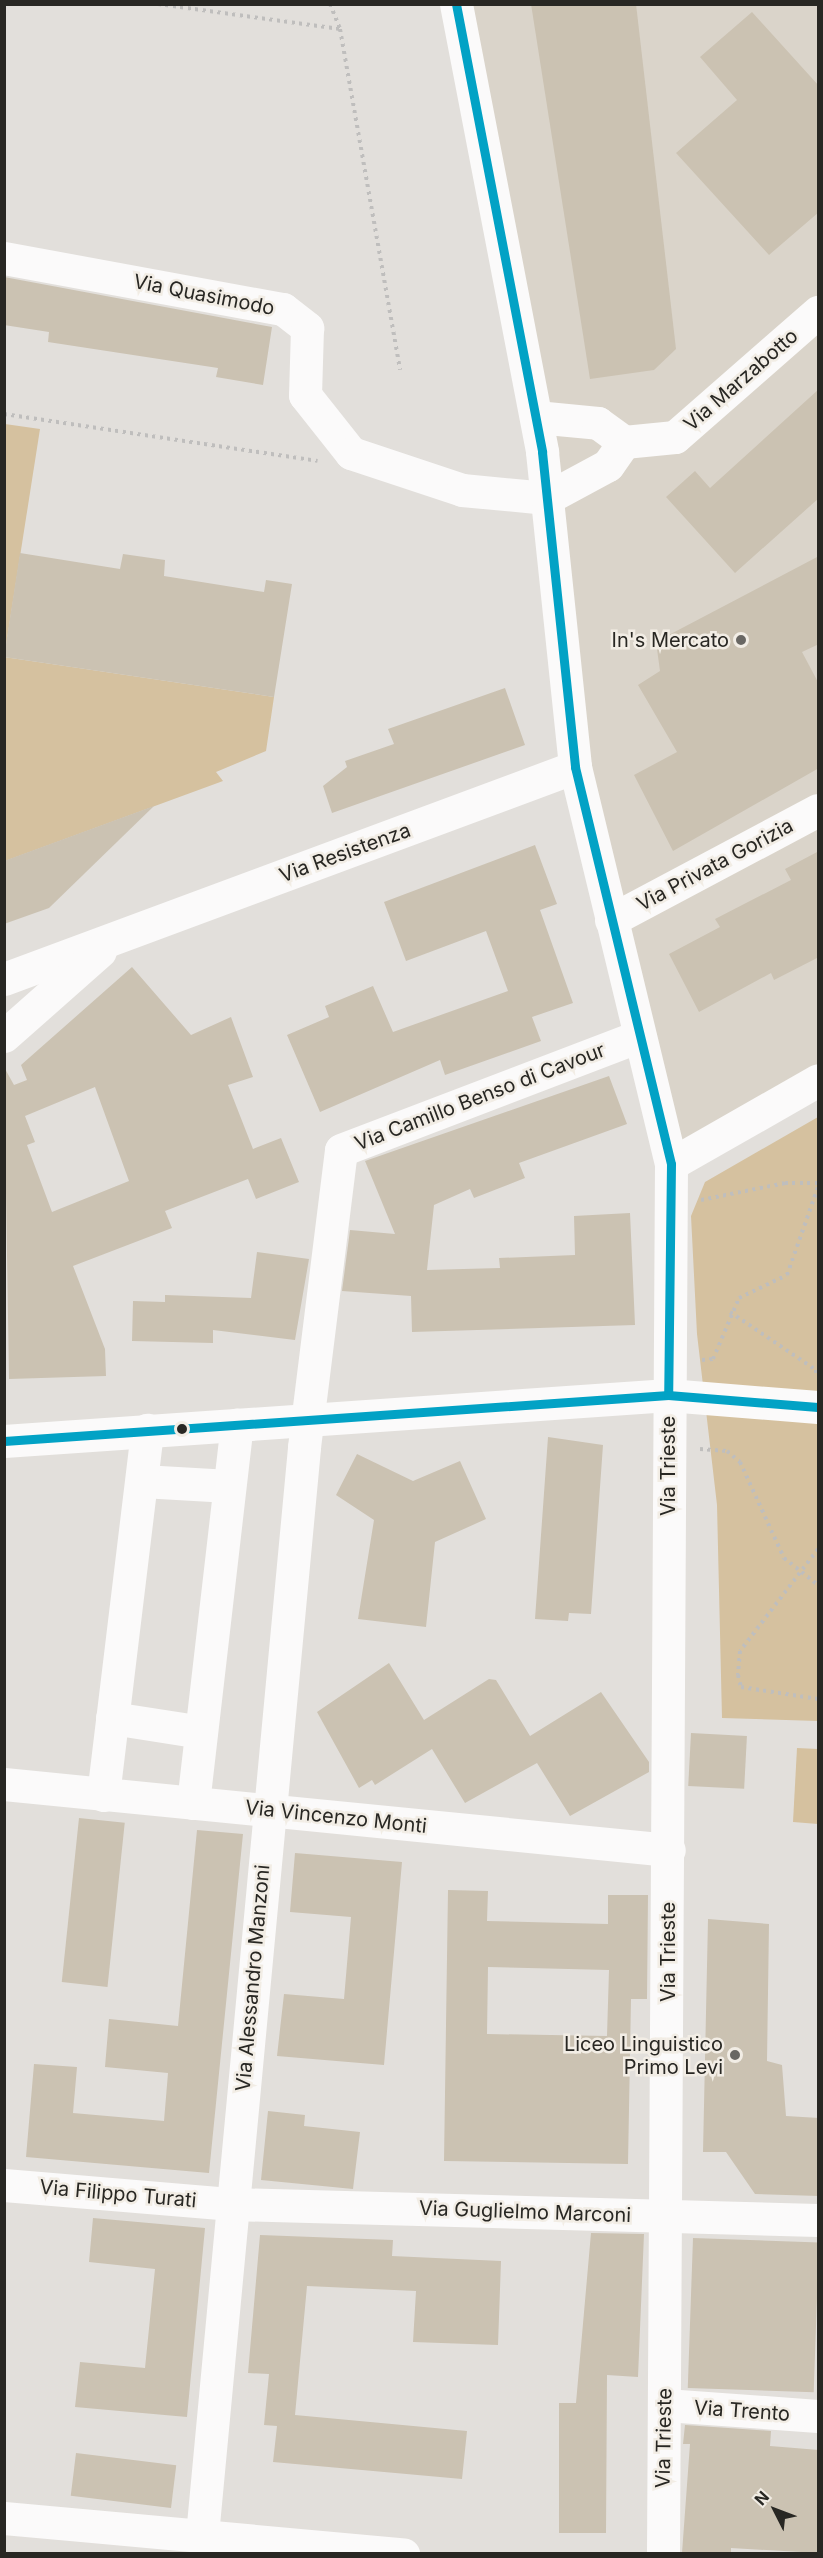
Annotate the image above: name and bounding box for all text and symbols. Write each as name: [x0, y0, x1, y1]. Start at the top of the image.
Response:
street label: Via Quasimodo: [132, 270, 276, 320]
street label: Via Marzabotto: [679, 324, 803, 436]
place label: In's Mercato: [612, 628, 729, 652]
marker: In's Mercato: [734, 633, 748, 647]
street label: Via Privata Gorizia: [633, 814, 797, 916]
street label: Via Resistenza: [276, 818, 414, 888]
street label: Via Camillo Benso di Cavour: [351, 1038, 609, 1156]
street label: Via Trieste: [656, 1416, 680, 1516]
unlabelled marker: [176, 1423, 188, 1435]
street label: Via Vincenzo Monti: [244, 1796, 428, 1838]
street label: Via Alessandro Manzoni: [231, 1864, 275, 2092]
street label: Via Trieste: [656, 1902, 680, 2002]
place label: Liceo Linguistico Primo Levi: [564, 2032, 723, 2079]
marker: Liceo Linguistico Primo Levi: [728, 2048, 742, 2062]
street label: Via Filippo Turati: [39, 2175, 197, 2213]
street label: Via Guglielmo Marconi: [418, 2196, 632, 2228]
street label: Via Trieste: [651, 2388, 677, 2488]
street label: Via Trento: [693, 2396, 791, 2426]
north arrow: [745, 2480, 805, 2540]
text: N: [750, 2487, 773, 2509]

